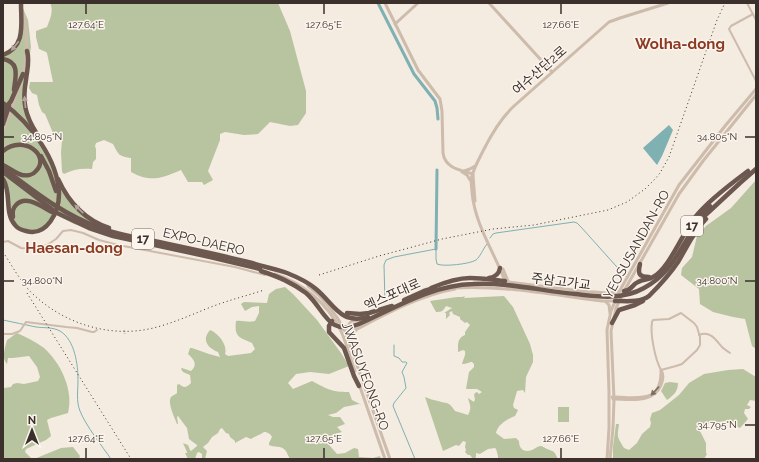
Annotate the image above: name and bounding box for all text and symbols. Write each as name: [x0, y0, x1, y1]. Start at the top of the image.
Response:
text: 127.64°E: [68, 19, 104, 30]
text: 127.65°E: [306, 19, 342, 30]
text: 127.66°E: [543, 19, 579, 30]
district label: Wolha-dong: [635, 35, 725, 53]
one-way arrow: [11, 40, 19, 51]
street label: 여수산단2로: [509, 43, 569, 98]
one-way arrow: [21, 95, 28, 108]
text: 34.805°N: [22, 131, 62, 142]
text: 34.805°N: [697, 131, 737, 142]
street label: YEOSUSANDAN-RO: [600, 187, 673, 301]
one-way arrow: [74, 204, 84, 214]
road number: 17: [681, 216, 703, 236]
street label: EXPO-DAERO: [162, 225, 246, 258]
road number: 17: [132, 229, 154, 249]
district label: Haesan-dong: [25, 239, 123, 257]
street label: 주삼고가교: [530, 270, 592, 293]
text: 34.800°N: [21, 275, 63, 286]
street label: 엑스포대로: [362, 275, 423, 313]
text: 34.800°N: [696, 275, 738, 286]
street label: JWASUYEONG-RO: [339, 320, 392, 433]
one-way arrow: [650, 386, 659, 396]
north arrow: [12, 410, 52, 450]
text: N: [28, 414, 36, 427]
text: 34.795°N: [697, 419, 737, 430]
text: 127.64°E: [68, 433, 104, 444]
text: 127.65°E: [306, 433, 342, 444]
text: 127.66°E: [543, 433, 579, 444]

